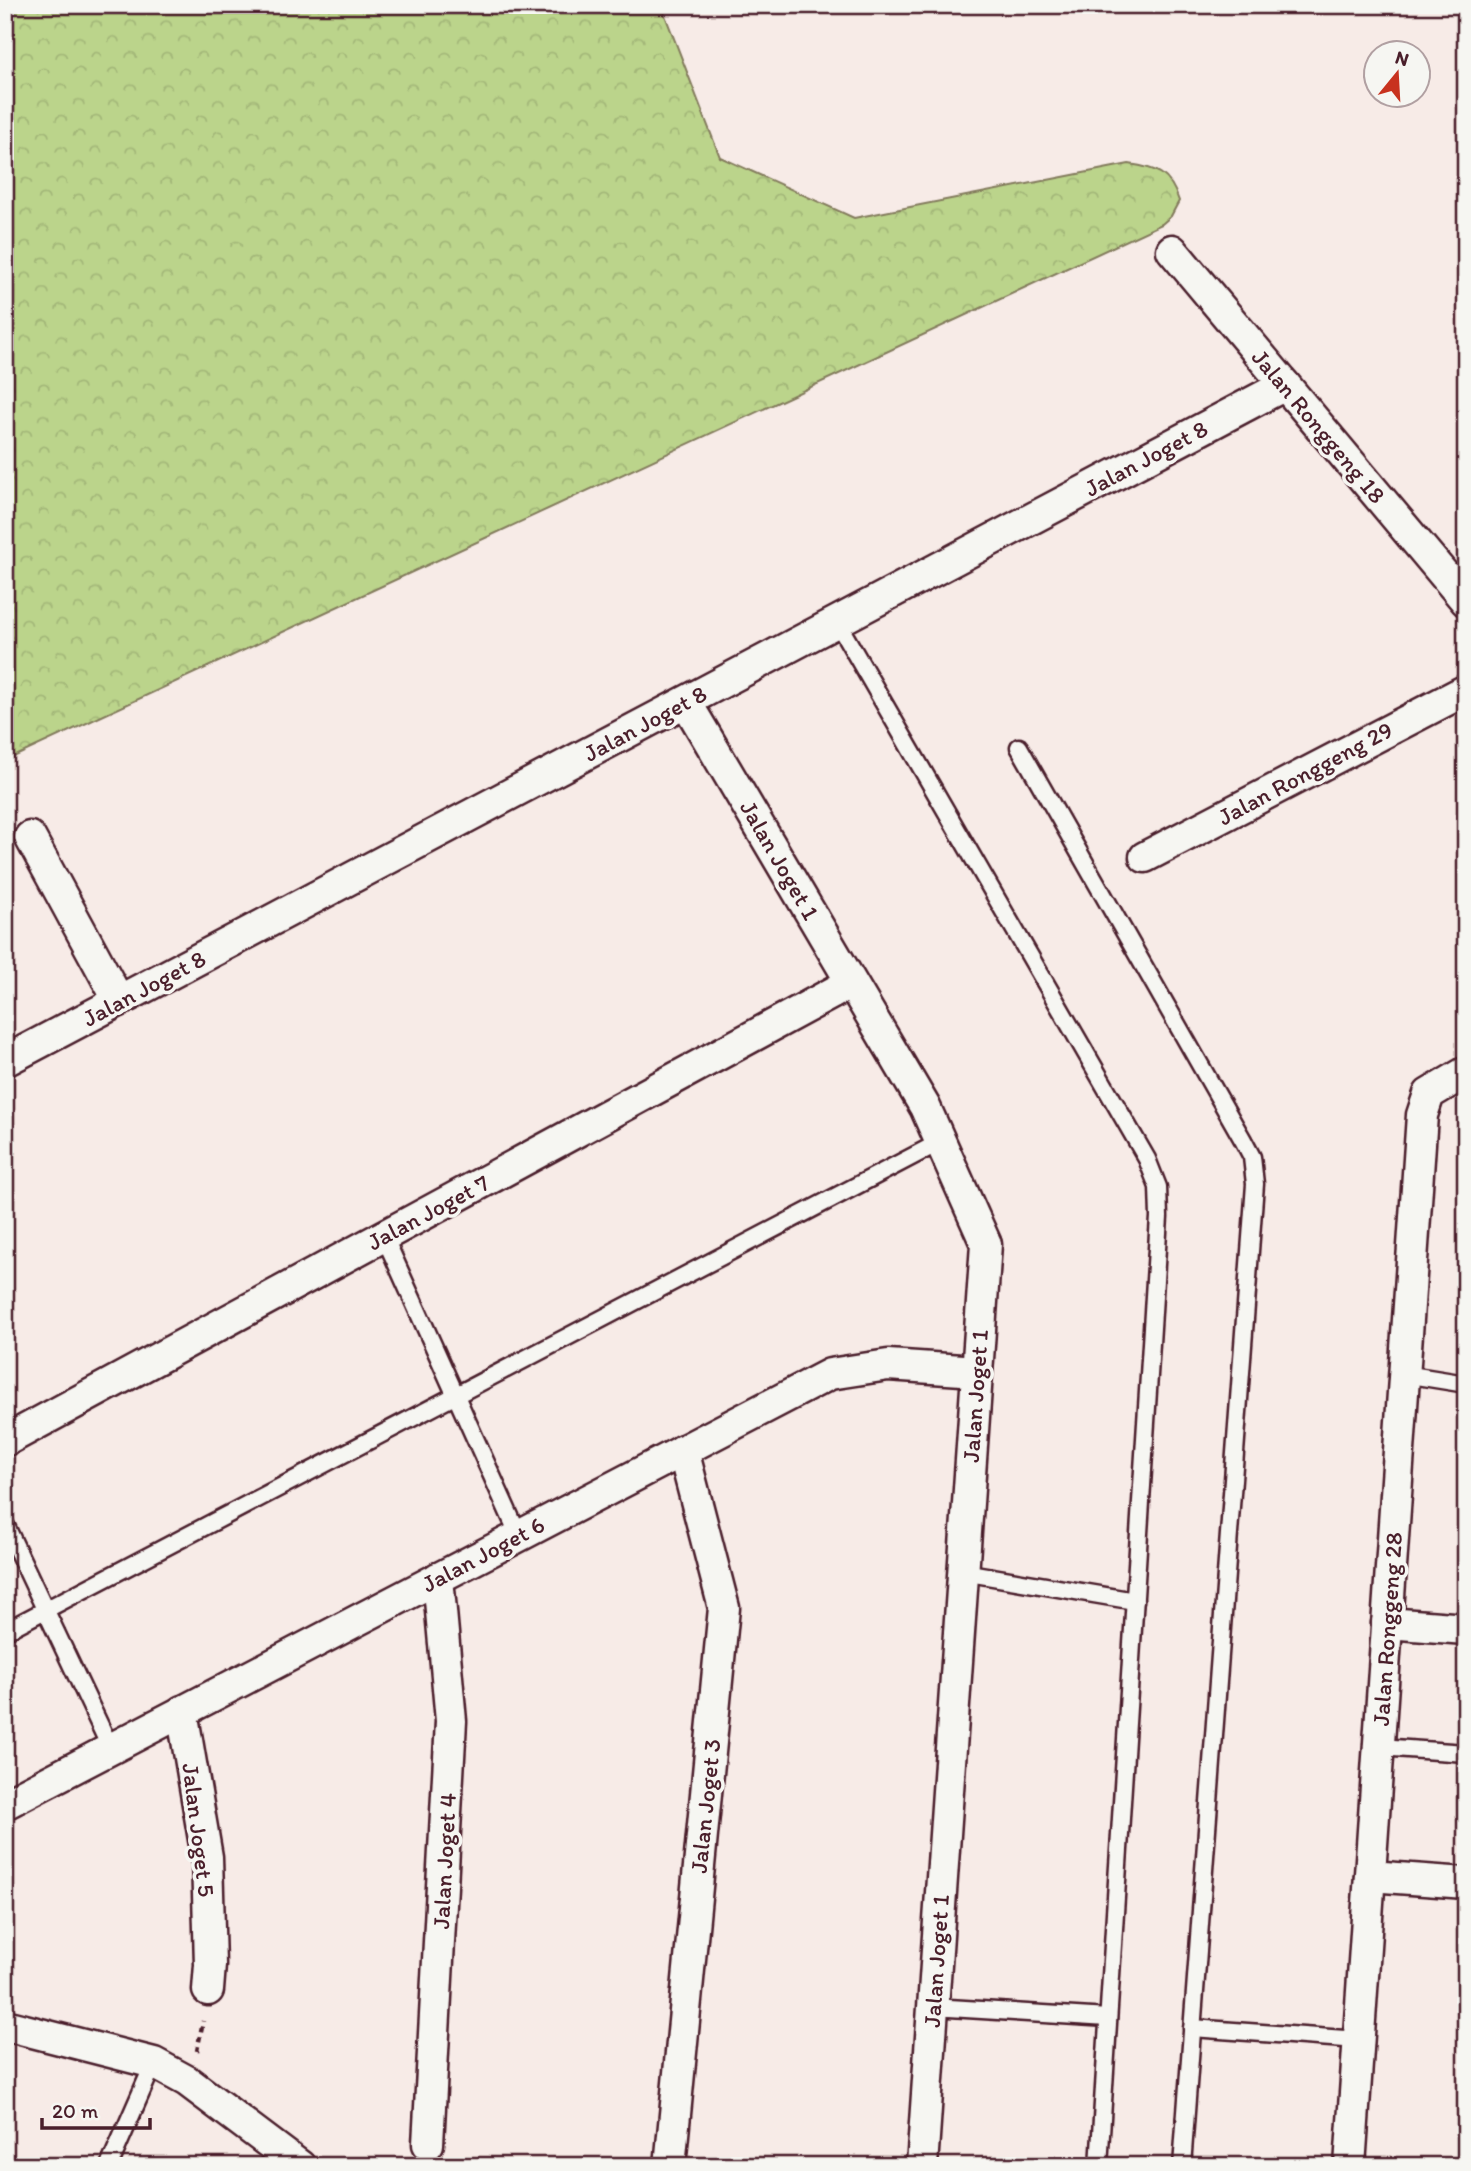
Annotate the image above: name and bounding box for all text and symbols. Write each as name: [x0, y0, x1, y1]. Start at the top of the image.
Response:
north arrow: [1362, 38, 1432, 108]
text: N: [1392, 45, 1412, 71]
street label: Jalan Ronggeng 18: [1246, 343, 1392, 509]
street label: Jalan Joget 8: [1080, 413, 1212, 503]
street label: Jalan Joget 8: [579, 678, 711, 768]
street label: Jalan Ronggeng 29: [1213, 715, 1397, 831]
street label: Jalan Joget 1: [734, 795, 826, 925]
street label: Jalan Joget 8: [78, 943, 210, 1033]
street label: Jalan Joget 7: [362, 1168, 494, 1256]
street label: Jalan Joget 1: [956, 1329, 994, 1463]
street label: Jalan Joget 6: [417, 1510, 549, 1598]
street label: Jalan Ronggeng 28: [1366, 1531, 1408, 1727]
street label: Jalan Joget 3: [684, 1737, 726, 1875]
street label: Jalan Joget 5: [176, 1761, 222, 1899]
street label: Jalan Joget 4: [426, 1792, 462, 1930]
street label: Jalan Joget 1: [917, 1894, 955, 2028]
scale bar: [42, 2087, 150, 2131]
text: 20 m: [52, 2098, 99, 2123]

